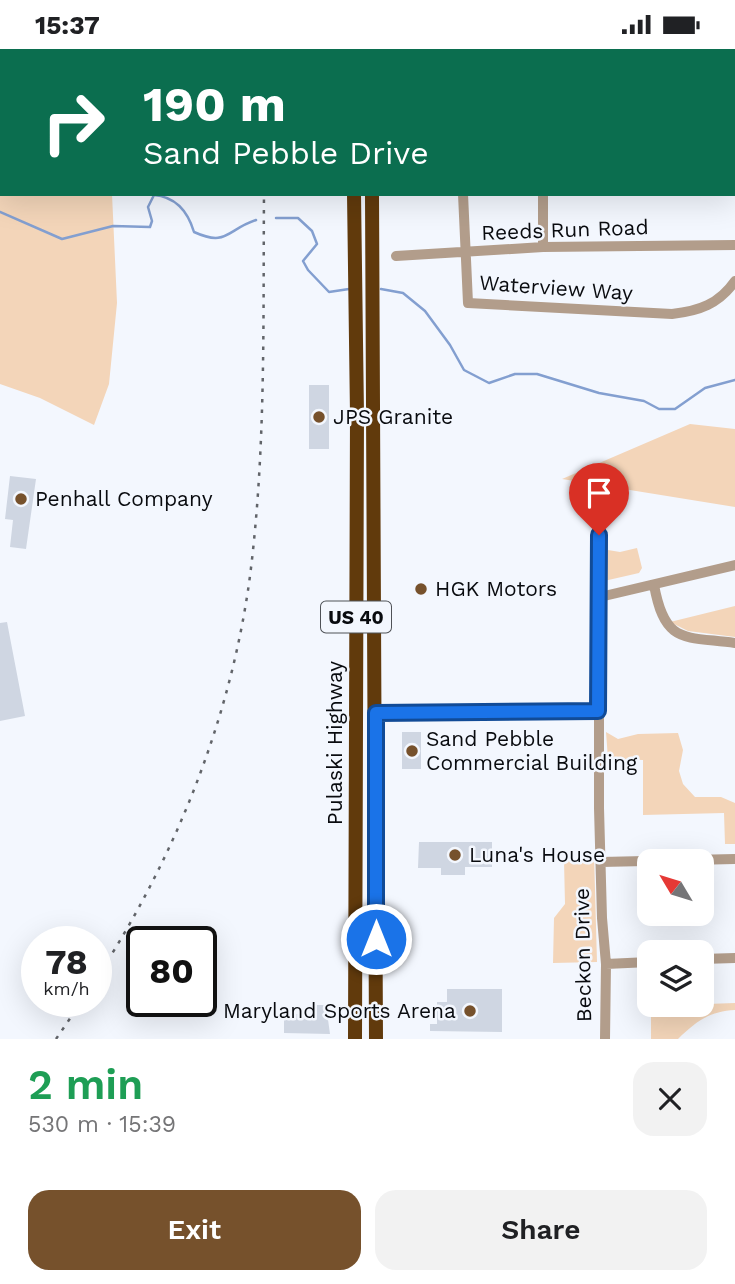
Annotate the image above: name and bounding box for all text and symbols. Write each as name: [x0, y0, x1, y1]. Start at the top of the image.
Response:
text: 15:37: [35, 10, 100, 40]
text: 190 m: [143, 75, 286, 133]
icon: right: [28, 77, 119, 168]
text: Sand Pebble Drive: [143, 134, 429, 172]
street label: Reeds Run Road: [481, 214, 649, 245]
street label: Waterview Way: [478, 270, 634, 305]
place label: JPS Granite: [333, 404, 453, 429]
marker: JPS Granite: [311, 409, 327, 425]
pin: [569, 463, 629, 535]
icon: arrive: [580, 474, 618, 512]
place label: Penhall Company: [35, 486, 213, 511]
marker: Penhall Company: [13, 491, 29, 507]
place label: HGK Motors: [435, 576, 557, 601]
marker: HGK Motors: [413, 581, 429, 597]
road number: US 40: [321, 601, 391, 632]
street label: Pulaski Highway: [322, 661, 347, 825]
place label: Sand Pebble Commercial Building: [426, 726, 638, 775]
marker: Sand Pebble Commercial Building: [404, 743, 420, 759]
place label: Luna's House: [469, 842, 605, 867]
marker: Luna's House: [447, 847, 463, 863]
north arrow: [637, 849, 714, 926]
map controls: [637, 849, 714, 1017]
street label: Beckon Drive: [569, 888, 596, 1022]
position arrow: [339, 902, 413, 976]
speed limit sign: 80: [126, 926, 217, 1017]
button: layers: [637, 940, 714, 1017]
text: 78: [45, 941, 88, 983]
text: km/h: [43, 978, 90, 999]
place label: Maryland Sports Arena: [223, 998, 456, 1023]
marker: Maryland Sports Arena: [462, 1003, 478, 1019]
text: 2 min: [28, 1060, 143, 1109]
button: close: [633, 1062, 707, 1136]
text: 530 m · 15:39: [28, 1111, 176, 1138]
button: Exit: [28, 1190, 361, 1270]
button: Share: [375, 1190, 707, 1270]

